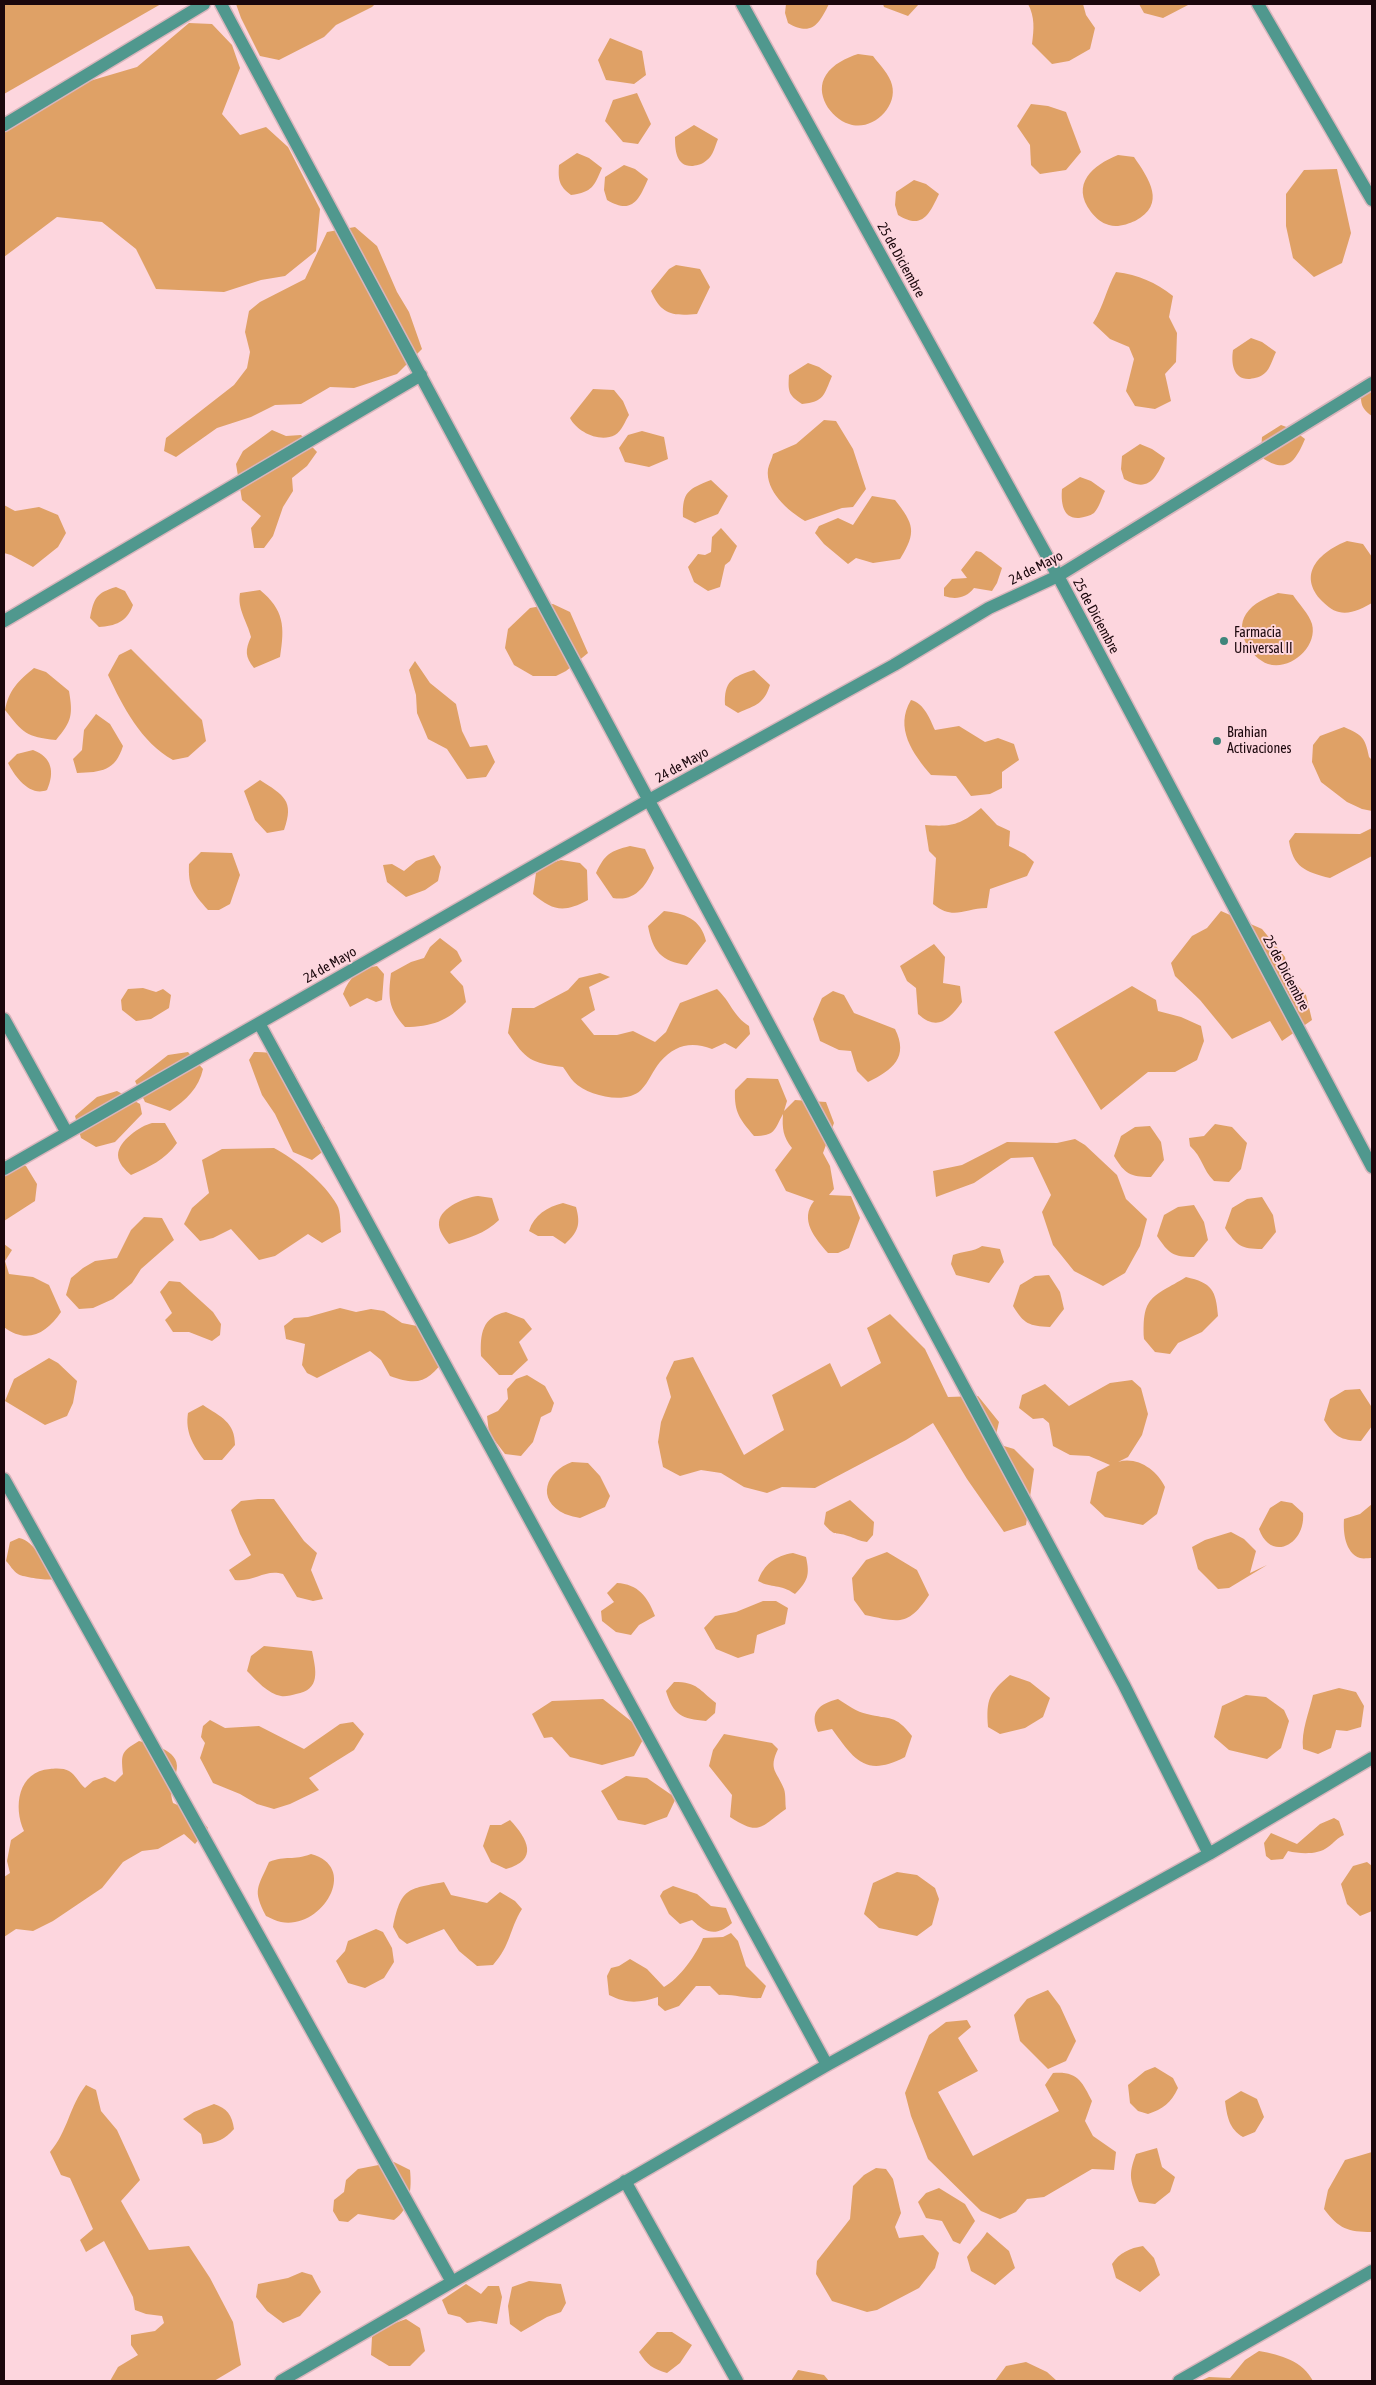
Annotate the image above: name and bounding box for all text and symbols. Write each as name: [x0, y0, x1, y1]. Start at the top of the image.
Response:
street label: 25 de Diciembre: [874, 220, 928, 300]
street label: 24 de Mayo: [1006, 547, 1066, 589]
street label: 25 de Diciembre: [1069, 575, 1123, 657]
place label: Farmacia Universal II: [1234, 625, 1293, 658]
marker: Farmacia Universal II: [1218, 635, 1230, 647]
place label: Brahian Activaciones: [1227, 725, 1291, 758]
marker: Brahian Activaciones: [1211, 735, 1223, 747]
street label: 24 de Mayo: [653, 744, 711, 786]
street label: 25 de Diciembre: [1259, 932, 1313, 1014]
street label: 24 de Mayo: [301, 943, 359, 987]

